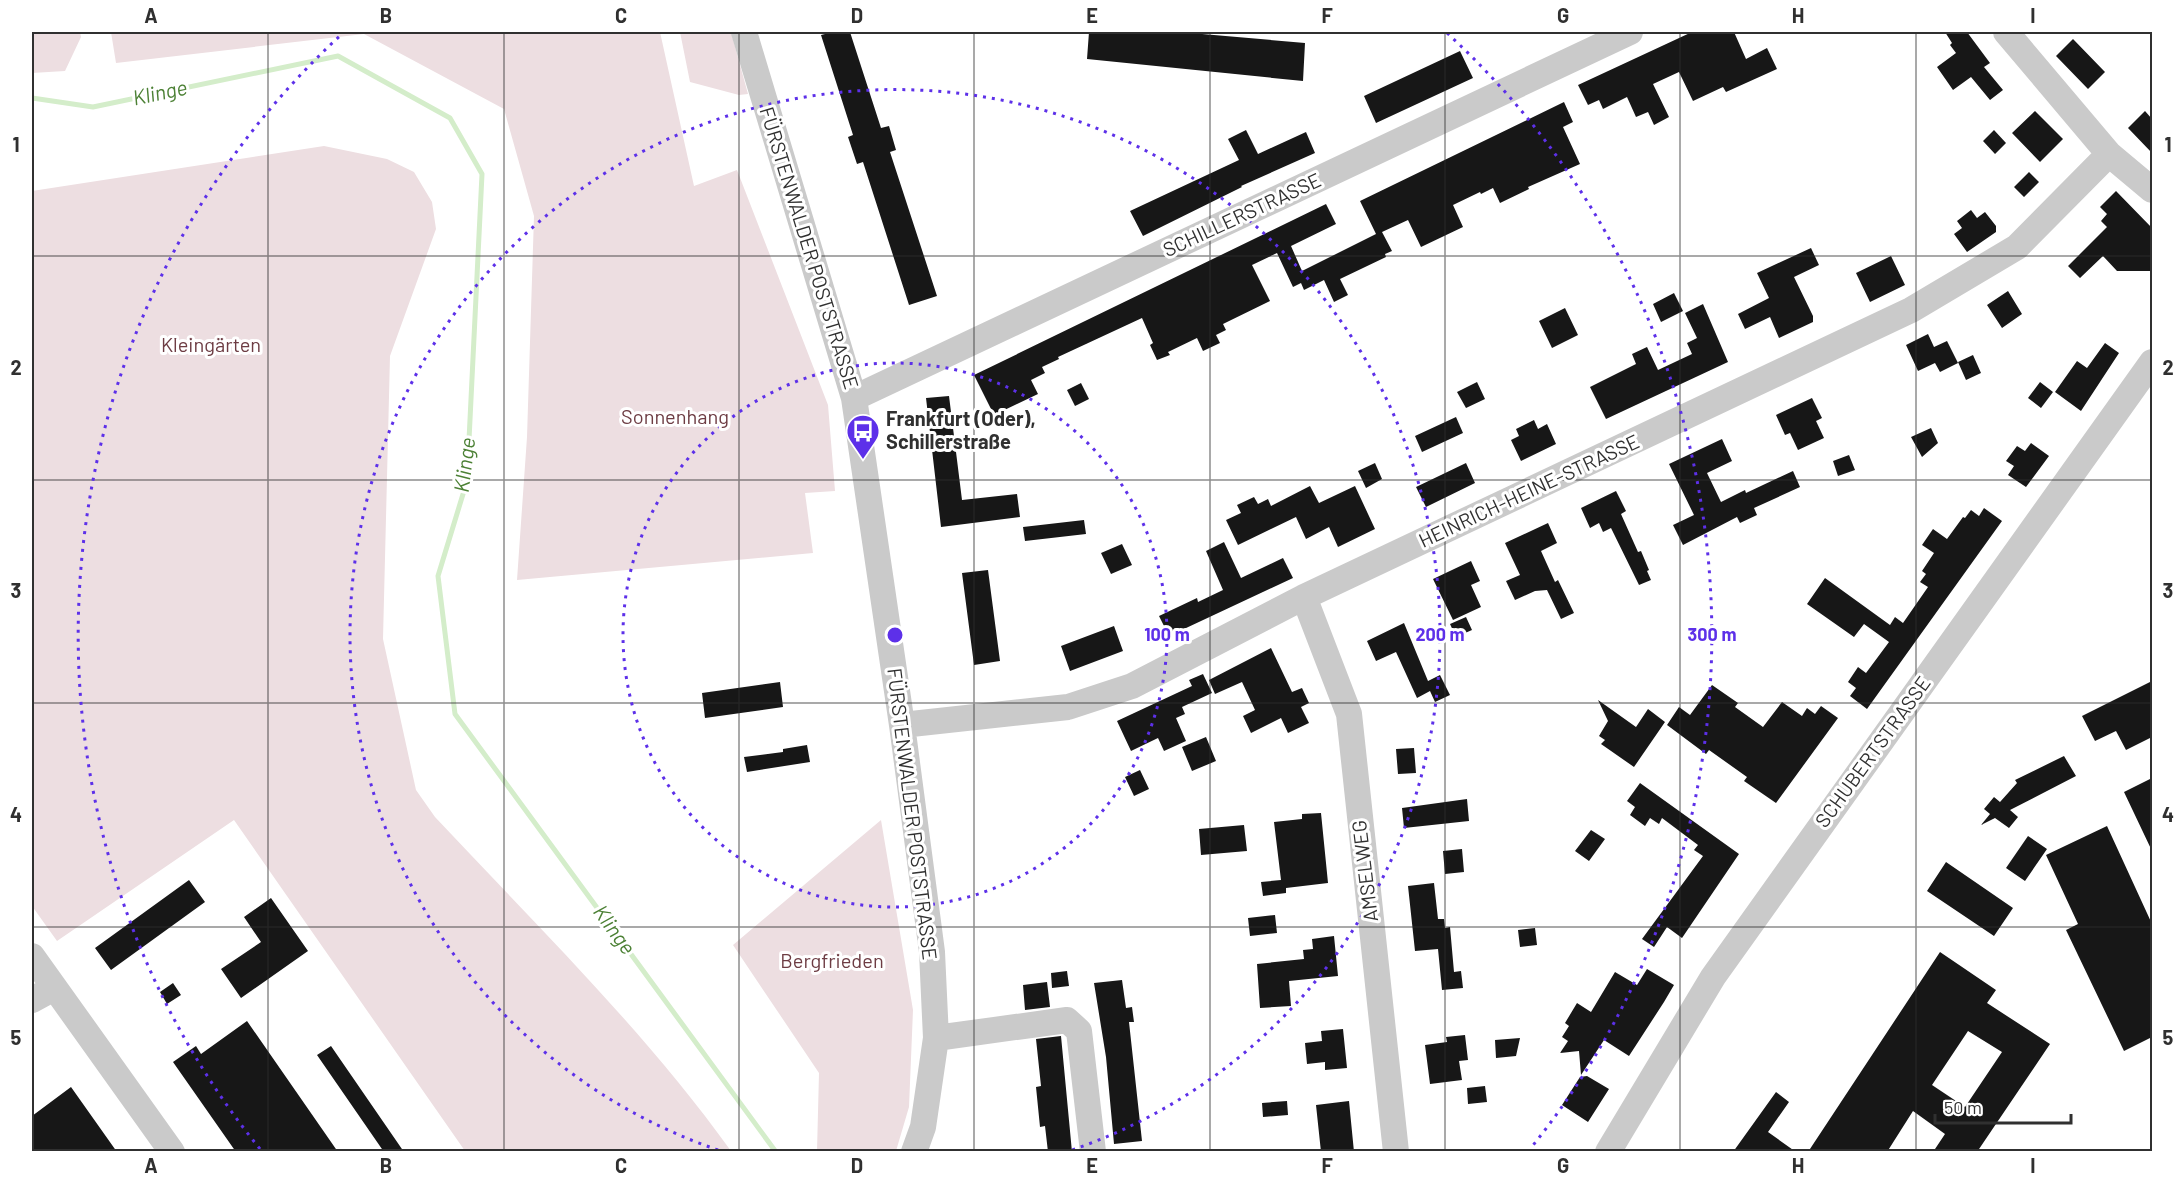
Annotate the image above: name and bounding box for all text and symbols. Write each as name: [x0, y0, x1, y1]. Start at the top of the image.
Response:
text: A: [144, 3, 158, 27]
text: B: [380, 3, 392, 27]
text: C: [615, 3, 627, 27]
text: D: [851, 3, 863, 27]
text: E: [1086, 3, 1098, 27]
text: F: [1321, 3, 1333, 27]
text: G: [1557, 3, 1569, 27]
text: H: [1792, 3, 1804, 27]
text: I: [2030, 3, 2036, 27]
water label: Klinge: [130, 74, 189, 109]
street label: FÜRSTENWALDER POSTSTRASSE: [755, 104, 864, 392]
text: 1: [12, 132, 20, 156]
text: 1: [2164, 132, 2172, 156]
street label: SCHILLERSTRASSE: [1159, 167, 1324, 261]
park label: Kleingärten: [161, 332, 261, 356]
text: 2: [10, 355, 22, 379]
text: 2: [2162, 355, 2174, 379]
park label: Sonnenhang: [621, 404, 729, 428]
place label: Frankfurt (Oder), Schillerstraße: [886, 406, 1036, 453]
bus stop icon: Frankfurt (Oder), Schillerstraße: [845, 413, 881, 460]
street label: HEINRICH-HEINE-STRASSE: [1415, 428, 1643, 552]
water label: Klinge: [448, 436, 479, 494]
text: 3: [11, 578, 21, 602]
text: 3: [2163, 578, 2173, 602]
text: 100 m: [1144, 623, 1190, 645]
text: 200 m: [1415, 623, 1465, 645]
text: 300 m: [1688, 623, 1736, 645]
centre of rings: [885, 625, 905, 645]
street label: FÜRSTENWALDER POSTSTRASSE: [883, 666, 943, 961]
street label: SCHUBERTSTRASSE: [1809, 671, 1935, 832]
text: 4: [10, 802, 22, 826]
text: 4: [2162, 802, 2174, 826]
street label: AMSELWEG: [1346, 819, 1382, 924]
water label: Klinge: [589, 899, 642, 959]
park label: Bergfrieden: [780, 948, 884, 972]
text: 5: [11, 1025, 22, 1049]
text: 5: [2163, 1025, 2174, 1049]
scale bar: [1935, 1087, 2072, 1125]
text: 50 m: [1944, 1096, 1982, 1118]
text: A: [144, 1153, 158, 1177]
text: B: [380, 1153, 392, 1177]
text: C: [615, 1153, 627, 1177]
text: D: [851, 1153, 863, 1177]
text: E: [1086, 1153, 1098, 1177]
text: F: [1321, 1153, 1333, 1177]
text: G: [1557, 1153, 1569, 1177]
text: H: [1792, 1153, 1804, 1177]
text: I: [2030, 1153, 2036, 1177]

